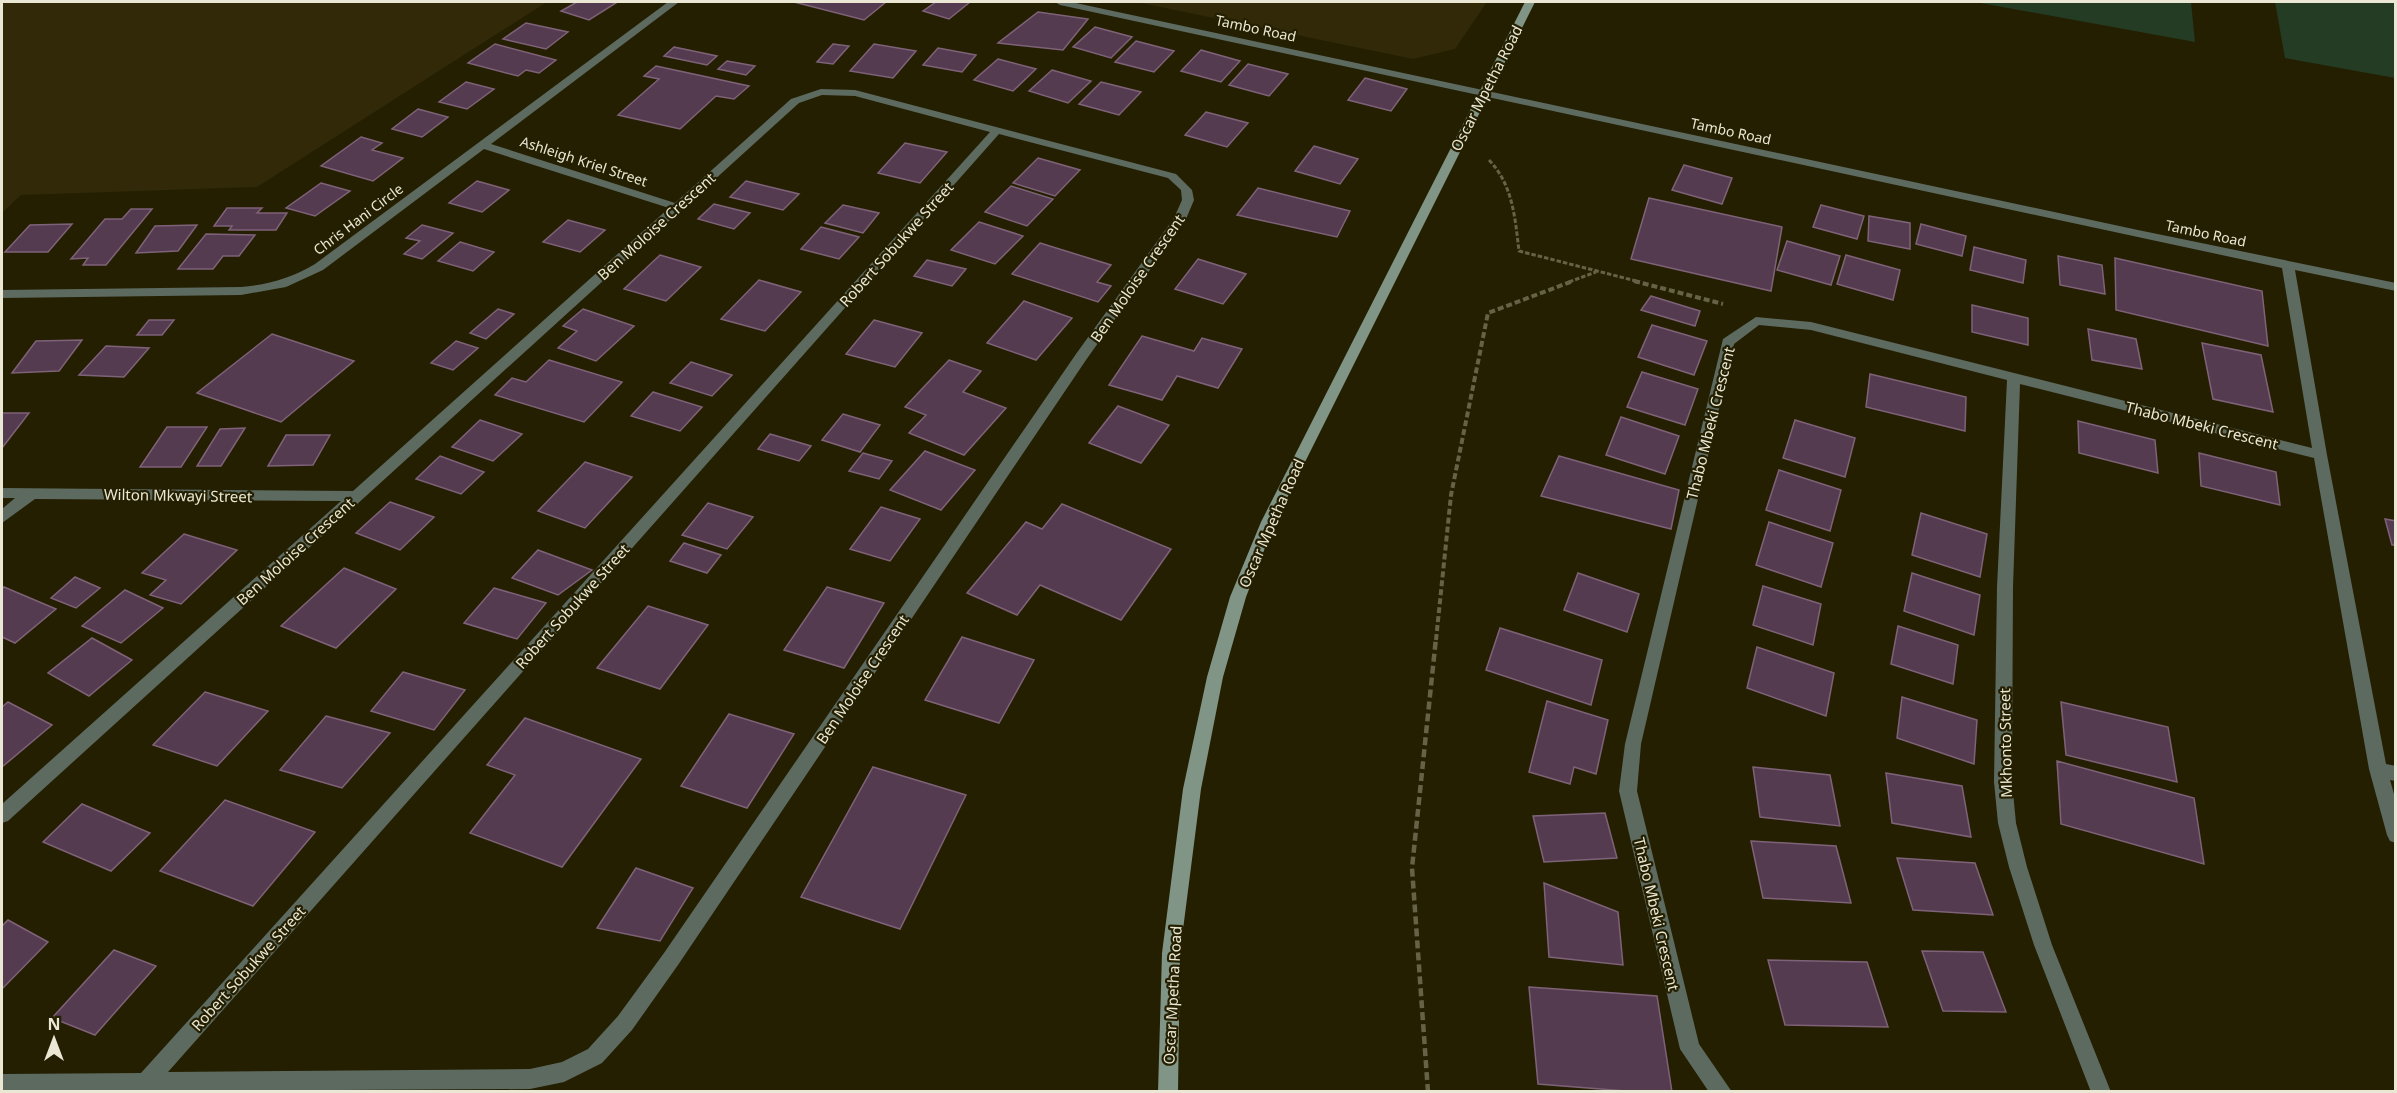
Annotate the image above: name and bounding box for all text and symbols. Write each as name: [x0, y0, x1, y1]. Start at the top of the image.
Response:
street label: Tambo Road: [1214, 10, 1298, 46]
street label: Oscar Mpetha Road: [1446, 22, 1526, 154]
street label: Tambo Road: [1689, 113, 1773, 149]
street label: Ashleigh Kriel Street: [518, 131, 650, 191]
street label: Ben Moloise Crescent: [593, 167, 720, 284]
street label: Robert Sobukwe Street: [835, 177, 958, 311]
street label: Chris Hani Circle: [309, 179, 407, 259]
street label: Ben Moloise Crescent: [1085, 210, 1189, 346]
street label: Tambo Road: [2164, 215, 2248, 251]
street label: Thabo Mbeki Crescent: [1681, 344, 1739, 501]
street label: Thabo Mbeki Crescent: [2124, 396, 2281, 454]
street label: Oscar Mpetha Road: [1234, 455, 1308, 591]
street label: Wilton Mkwayi Street: [104, 484, 253, 506]
street label: Ben Moloise Crescent: [232, 492, 359, 609]
street label: Robert Sobukwe Street: [511, 539, 634, 673]
street label: Ben Moloise Crescent: [811, 610, 913, 748]
street label: Mkhonto Street: [1994, 688, 2016, 798]
street label: Thabo Mbeki Crescent: [1630, 835, 1684, 993]
street label: Robert Sobukwe Street: [187, 901, 310, 1035]
street label: Oscar Mpetha Road: [1158, 925, 1186, 1065]
north arrow: [24, 1009, 84, 1069]
text: N: [47, 1013, 61, 1035]

